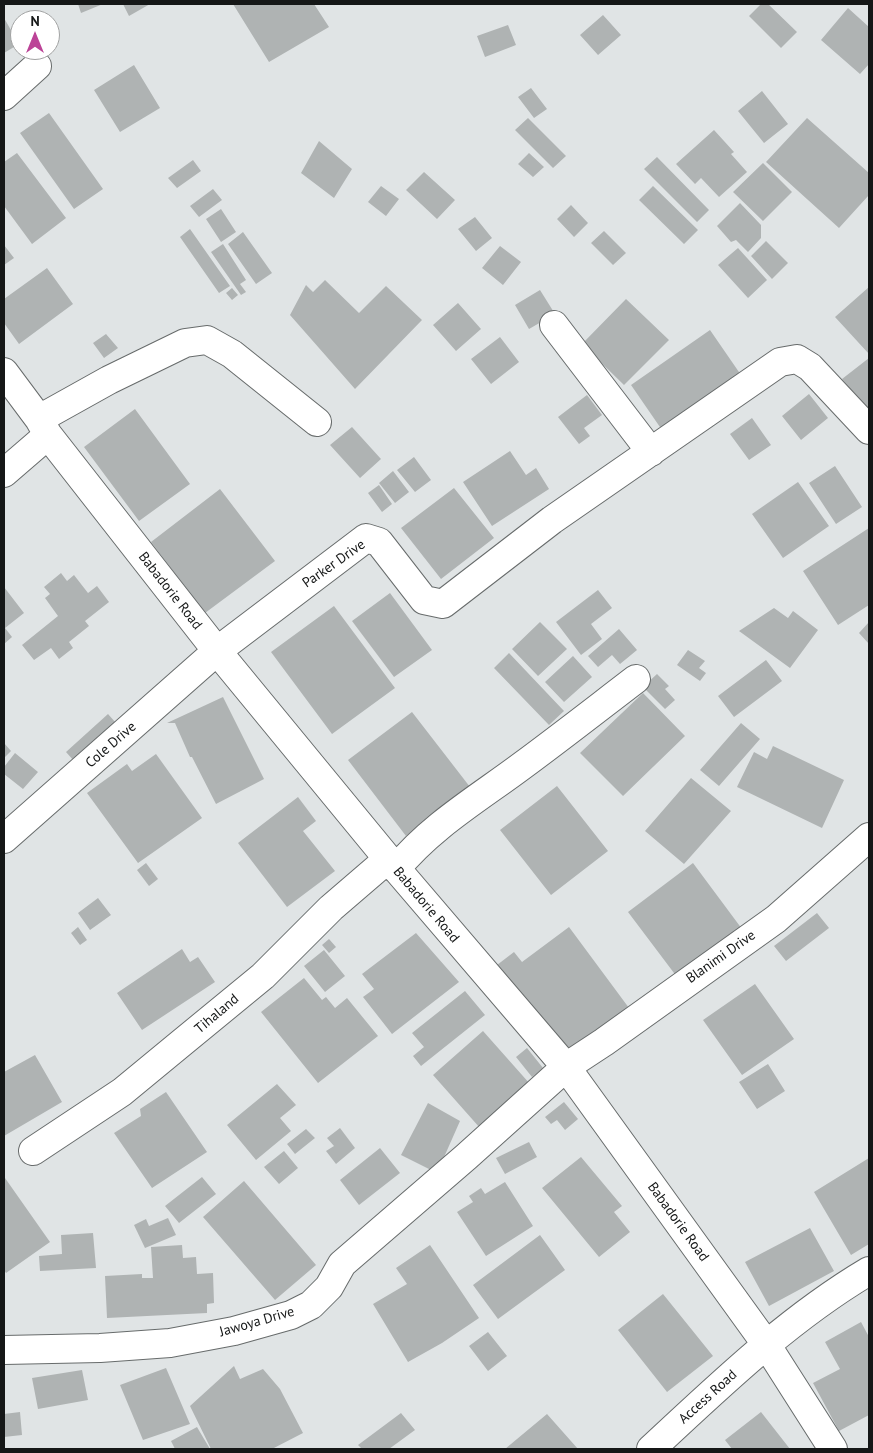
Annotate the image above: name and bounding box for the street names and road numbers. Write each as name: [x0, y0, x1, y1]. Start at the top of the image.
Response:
street label: Parker Drive: [299, 536, 369, 592]
street label: Babadorie Road: [135, 549, 205, 633]
street label: Cole Drive: [82, 719, 140, 771]
street label: Babadorie Road: [389, 864, 463, 946]
street label: Blanimi Drive: [683, 927, 759, 987]
street label: Tihaland: [192, 991, 242, 1037]
street label: Babadorie Road: [644, 1179, 712, 1265]
street label: Jawoya Drive: [218, 1303, 296, 1341]
street label: Access Road: [676, 1367, 740, 1427]

